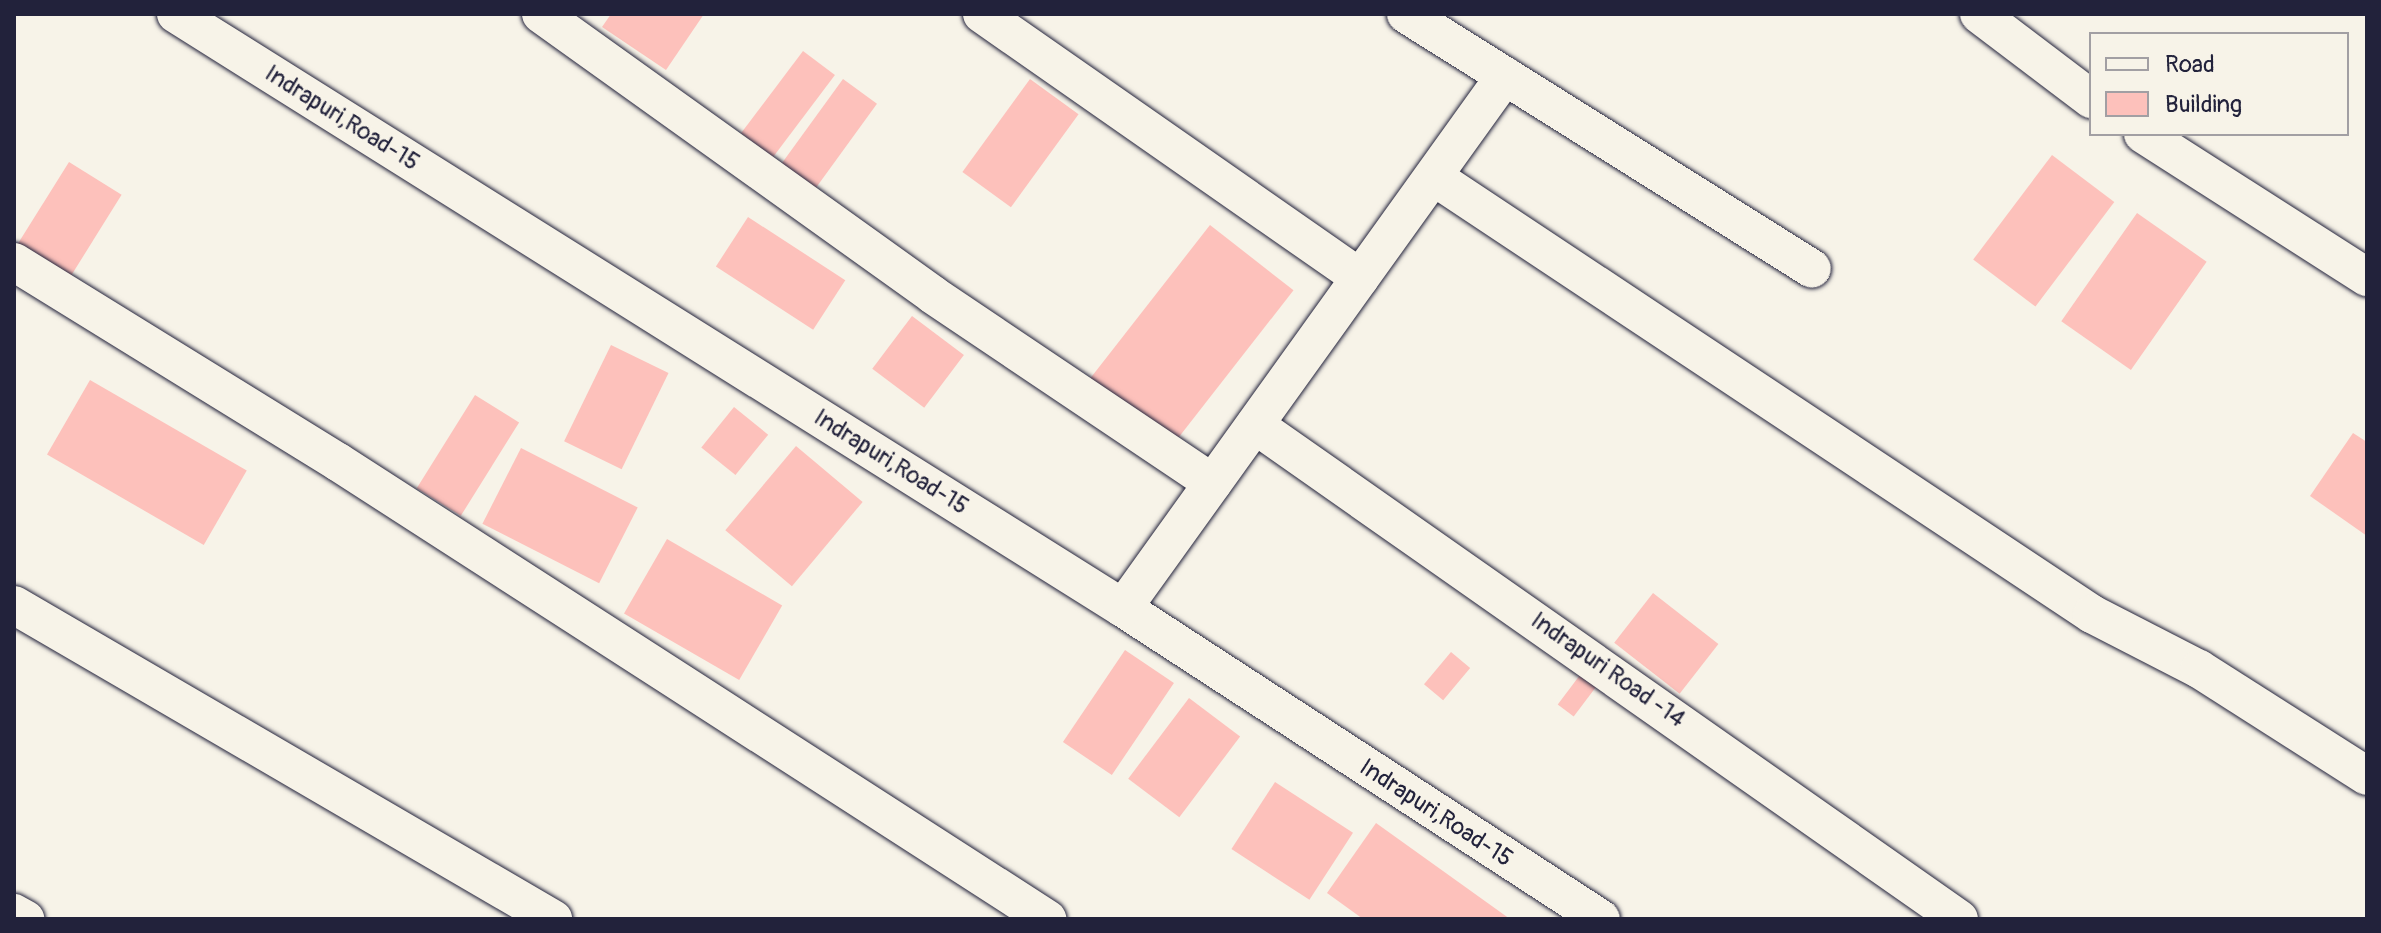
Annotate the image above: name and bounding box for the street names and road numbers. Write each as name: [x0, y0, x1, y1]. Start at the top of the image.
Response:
street label: Indrapuri,Road-15: [260, 59, 424, 177]
street label: Indrapuri,Road-15: [809, 403, 973, 521]
street label: Indrapuri Road -14: [1525, 606, 1691, 734]
street label: Indrapuri,Road-15: [1354, 753, 1518, 873]

